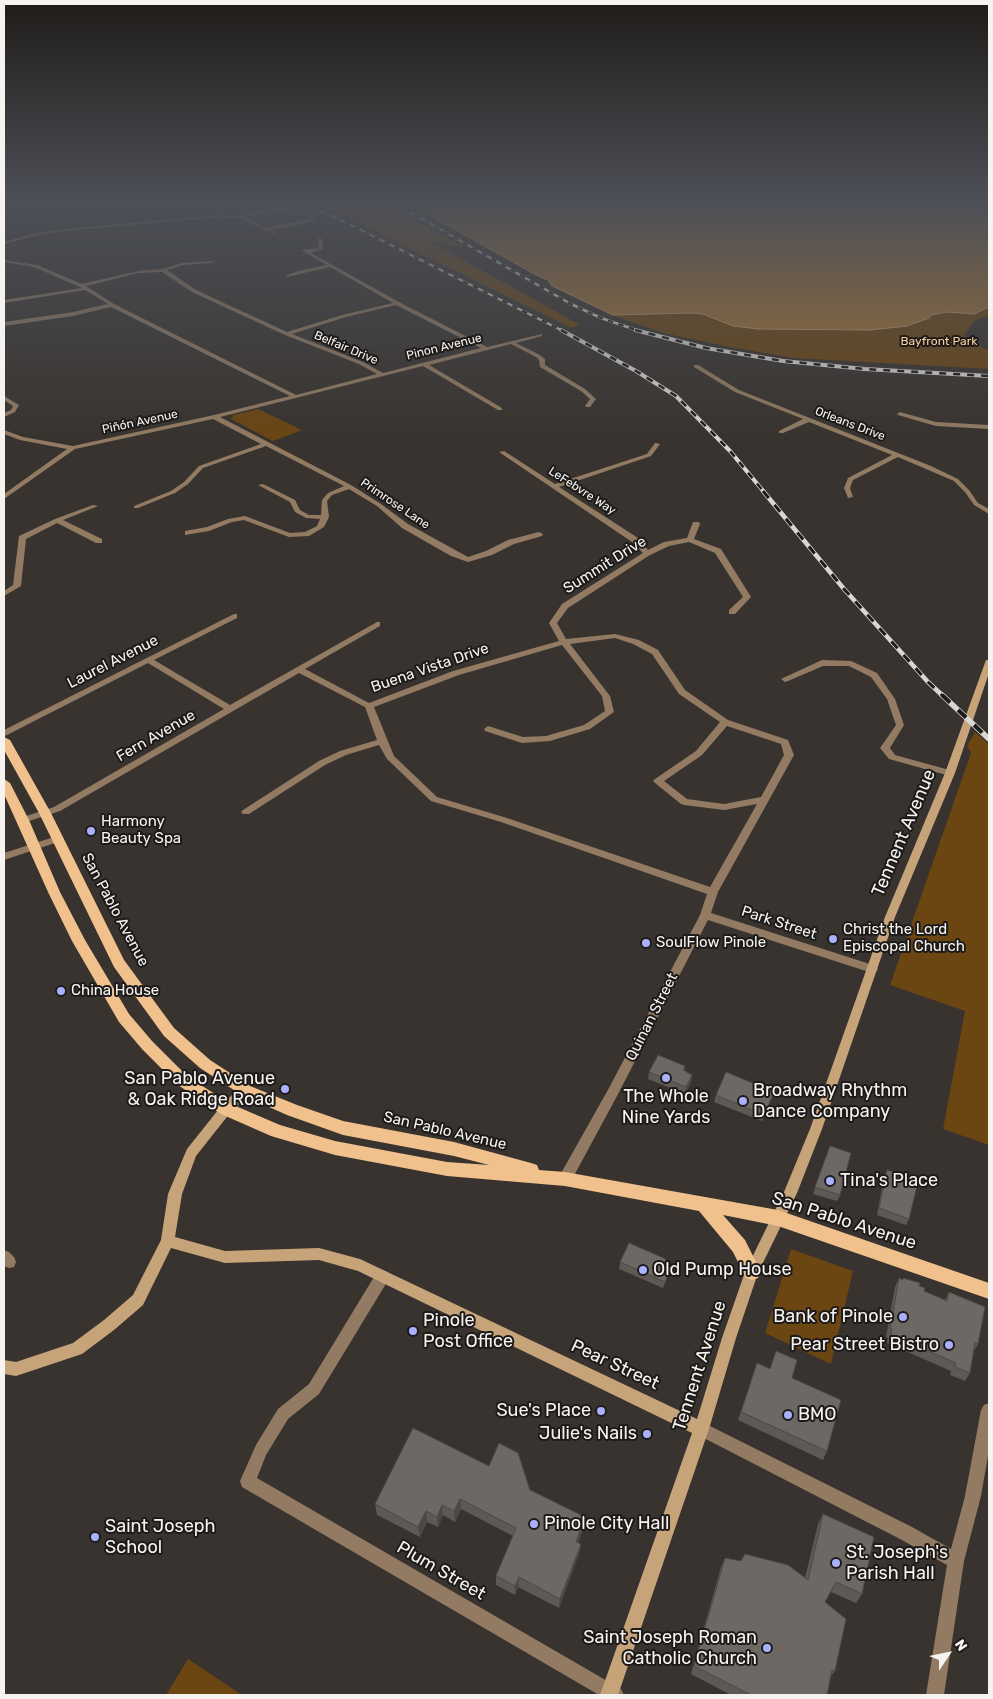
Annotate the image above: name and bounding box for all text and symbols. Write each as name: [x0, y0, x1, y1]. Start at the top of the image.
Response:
street label: Belfair Drive: [312, 328, 380, 368]
street label: Pinon Avenue: [405, 331, 483, 363]
park label: Bayfront Park: [901, 335, 977, 349]
street label: Orleans Drive: [813, 404, 887, 444]
street label: Piñón Avenue: [101, 407, 179, 437]
street label: LeFebvre Way: [546, 464, 618, 518]
street label: Primrose Lane: [358, 476, 432, 532]
street label: Summit Drive: [560, 532, 650, 598]
street label: Laurel Avenue: [65, 631, 161, 693]
street label: Buena Vista Drive: [369, 639, 491, 697]
street label: Fern Avenue: [113, 706, 199, 766]
street label: Tennent Avenue: [868, 766, 940, 900]
place label: Harmony Beauty Spa: [101, 813, 181, 848]
marker: Harmony Beauty Spa: [85, 825, 97, 837]
street label: San Pablo Avenue: [78, 850, 152, 970]
street label: Park Street: [739, 902, 819, 944]
place label: Christ the Lord Episcopal Church: [843, 921, 965, 956]
marker: Christ the Lord Episcopal Church: [827, 933, 839, 945]
place label: SoulFlow Pinole: [656, 934, 766, 952]
marker: SoulFlow Pinole: [640, 937, 652, 949]
street label: Quinan Street: [622, 970, 682, 1064]
place label: China House: [71, 982, 159, 1000]
marker: China House: [55, 985, 67, 997]
place label: San Pablo Avenue & Oak Ridge Road: [124, 1068, 275, 1110]
marker: The Whole Nine Yards: [660, 1072, 672, 1084]
place label: Broadway Rhythm Dance Company: [753, 1080, 907, 1122]
marker: San Pablo Avenue & Oak Ridge Road: [279, 1083, 291, 1095]
place label: The Whole Nine Yards: [622, 1086, 710, 1128]
marker: Broadway Rhythm Dance Company: [737, 1095, 749, 1107]
street label: San Pablo Avenue: [382, 1108, 508, 1154]
place label: Tina's Place: [840, 1170, 938, 1192]
marker: Tina's Place: [824, 1175, 836, 1187]
street label: San Pablo Avenue: [769, 1187, 919, 1255]
place label: Old Pump House: [653, 1259, 791, 1281]
marker: Old Pump House: [637, 1264, 649, 1276]
street label: Tennent Avenue: [669, 1298, 731, 1434]
place label: Bank of Pinole: [773, 1306, 893, 1328]
place label: Pinole Post Office: [423, 1310, 513, 1352]
marker: Bank of Pinole: [897, 1311, 909, 1323]
marker: Pinole Post Office: [407, 1325, 419, 1337]
place label: Pear Street Bistro: [790, 1334, 939, 1356]
street label: Pear Street: [568, 1335, 662, 1395]
marker: Pear Street Bistro: [943, 1339, 955, 1351]
place label: Sue's Place: [496, 1400, 591, 1422]
place label: BMO: [798, 1404, 837, 1426]
marker: Sue's Place: [595, 1405, 607, 1417]
marker: BMO: [782, 1409, 794, 1421]
place label: Julie's Nails: [539, 1423, 637, 1445]
marker: Julie's Nails: [641, 1428, 653, 1440]
place label: Pinole City Hall: [544, 1513, 669, 1535]
place label: Saint Joseph School: [105, 1516, 215, 1558]
marker: Pinole City Hall: [528, 1518, 540, 1530]
marker: Saint Joseph School: [89, 1531, 101, 1543]
street label: Plum Street: [393, 1537, 489, 1605]
place label: St. Joseph's Parish Hall: [846, 1542, 948, 1585]
marker: St. Joseph's Parish Hall: [830, 1557, 842, 1569]
place label: Saint Joseph Roman Catholic Church: [583, 1627, 757, 1670]
north arrow: [923, 1629, 973, 1679]
text: N: [951, 1636, 971, 1654]
marker: Saint Joseph Roman Catholic Church: [761, 1642, 773, 1654]

